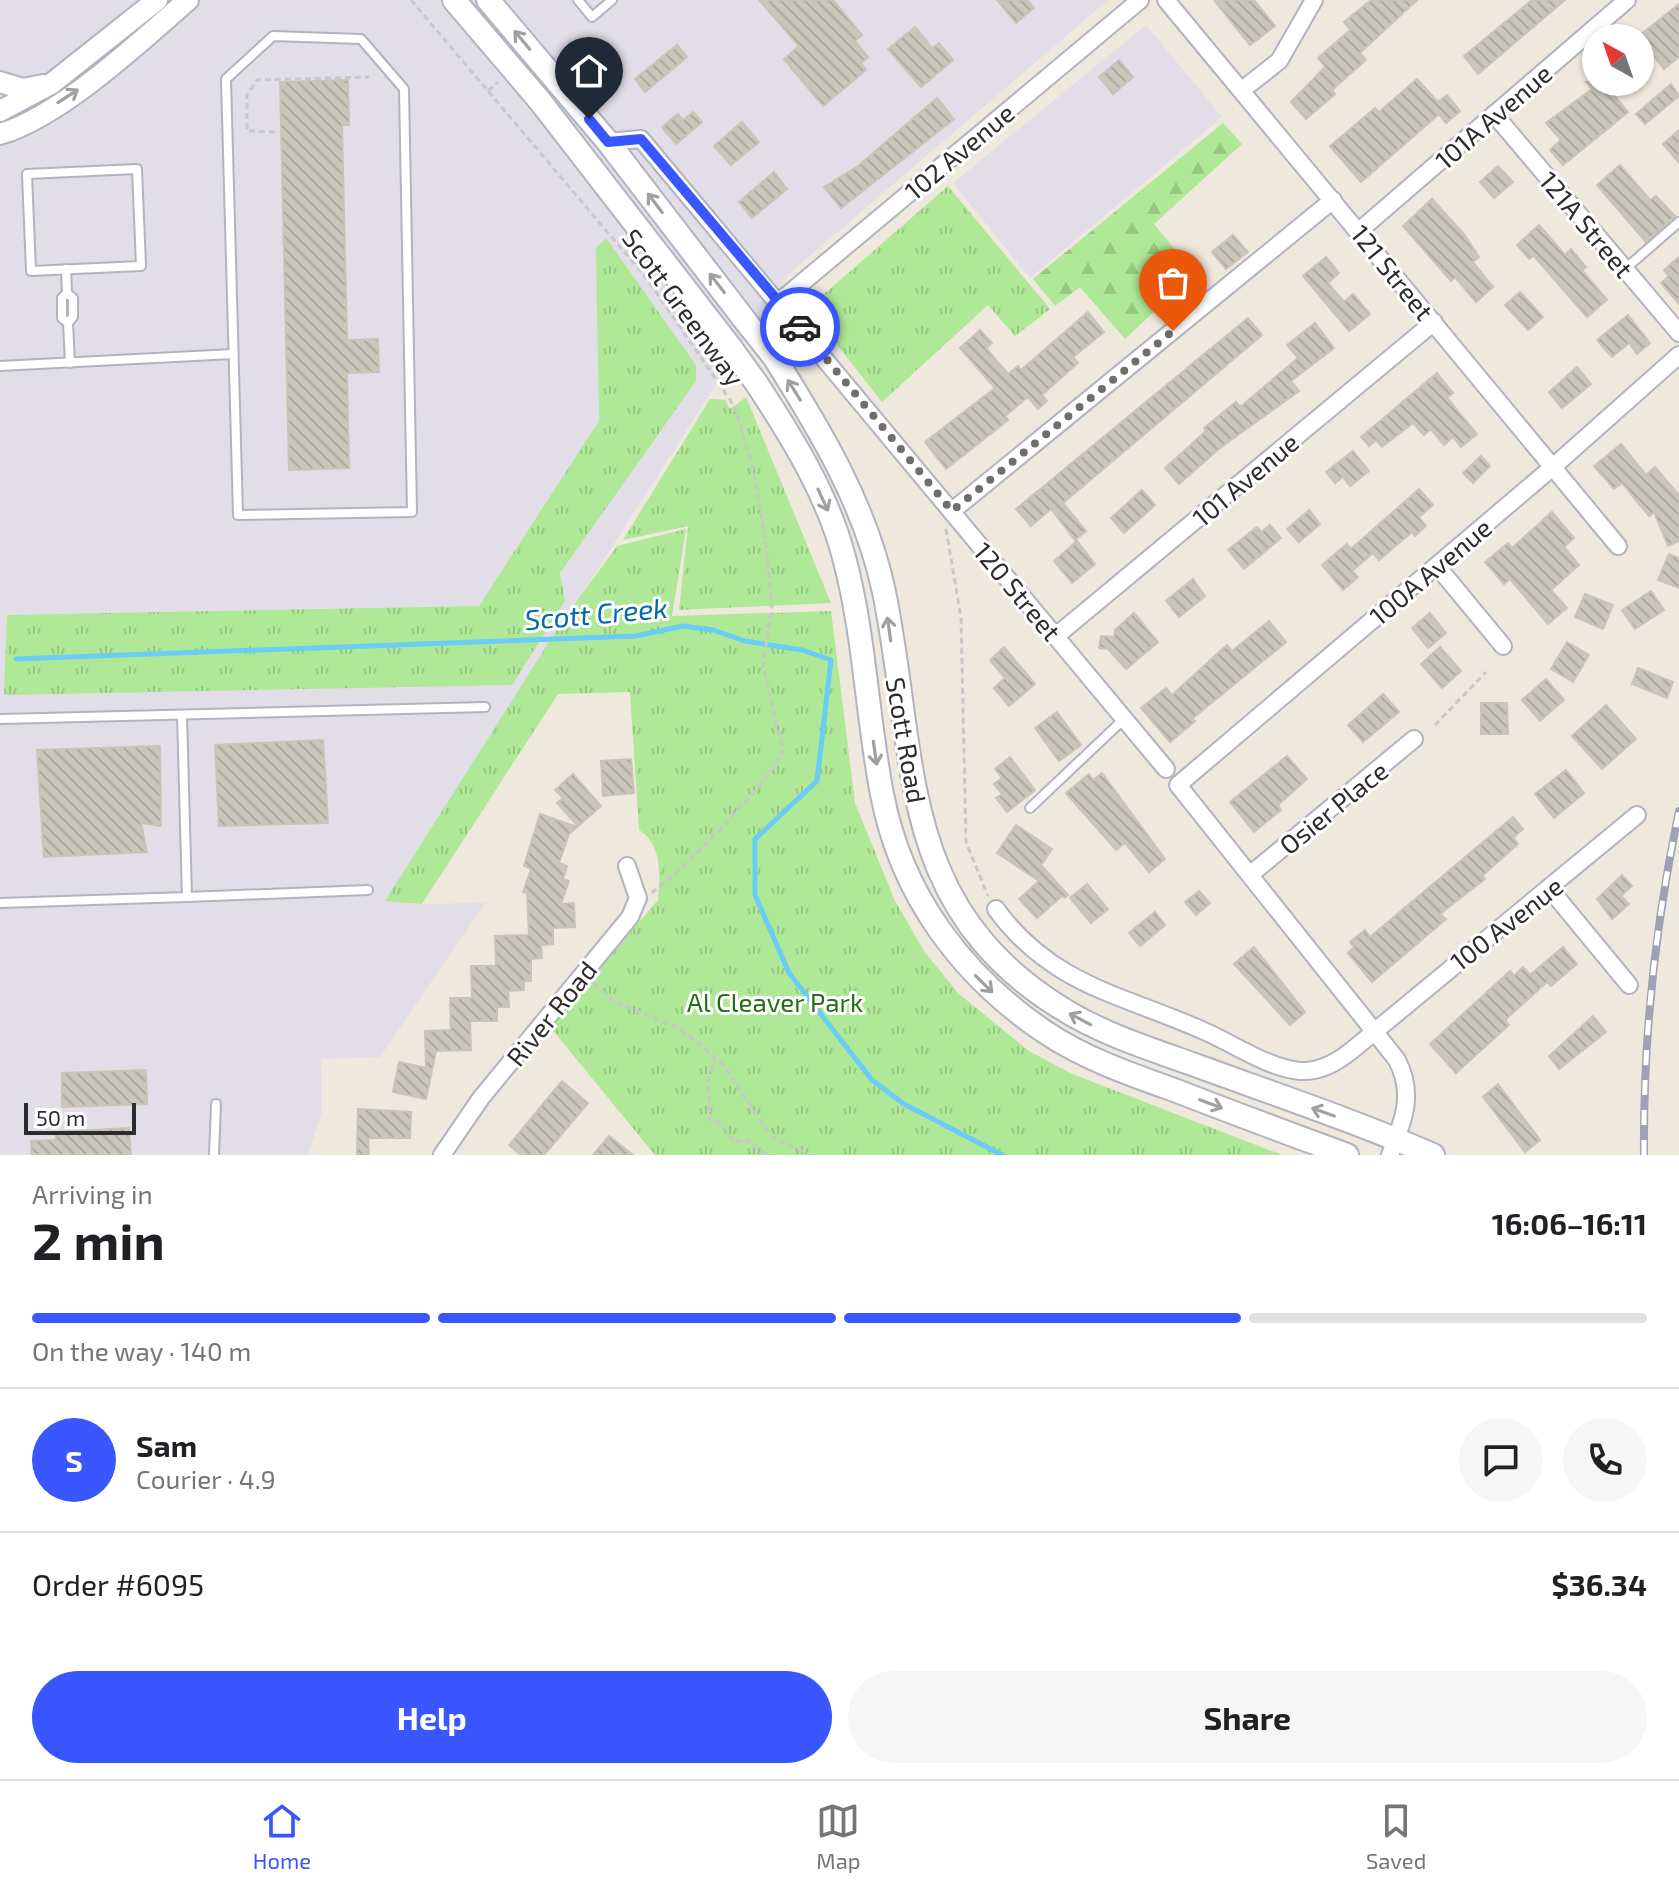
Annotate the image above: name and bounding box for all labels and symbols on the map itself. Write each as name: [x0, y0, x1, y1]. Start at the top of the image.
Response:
north arrow: [1582, 24, 1654, 96]
one-way arrow: [513, 30, 531, 50]
pin: [555, 37, 623, 119]
street label: 101A Avenue: [1428, 57, 1558, 175]
one-way arrow: [57, 88, 79, 105]
street label: 102 Avenue: [898, 96, 1020, 206]
street label: 121A Street: [1534, 165, 1640, 283]
one-way arrow: [647, 193, 664, 215]
street label: 121 Street: [1345, 218, 1441, 326]
street label: Scott Greenway: [617, 223, 751, 392]
pin: [1139, 249, 1207, 331]
one-way arrow: [708, 273, 725, 294]
courier: [760, 287, 840, 367]
one-way arrow: [786, 379, 802, 402]
street label: 101 Avenue: [1186, 426, 1304, 532]
one-way arrow: [816, 488, 831, 512]
street label: 100A Avenue: [1363, 511, 1497, 631]
street label: 120 Street: [968, 536, 1068, 646]
water label: Scott Creek: [523, 590, 669, 636]
one-way arrow: [881, 617, 896, 642]
street label: Scott Road: [881, 675, 933, 805]
one-way arrow: [868, 740, 883, 765]
street label: Osier Place: [1273, 754, 1393, 860]
street label: 100 Avenue: [1444, 870, 1568, 976]
street label: River Road: [499, 954, 603, 1072]
one-way arrow: [974, 974, 993, 993]
park label: Al Cleaver Park: [687, 986, 863, 1017]
one-way arrow: [1069, 1010, 1093, 1026]
one-way arrow: [1199, 1098, 1223, 1112]
scale bar: [24, 1099, 136, 1135]
one-way arrow: [1311, 1104, 1336, 1118]

